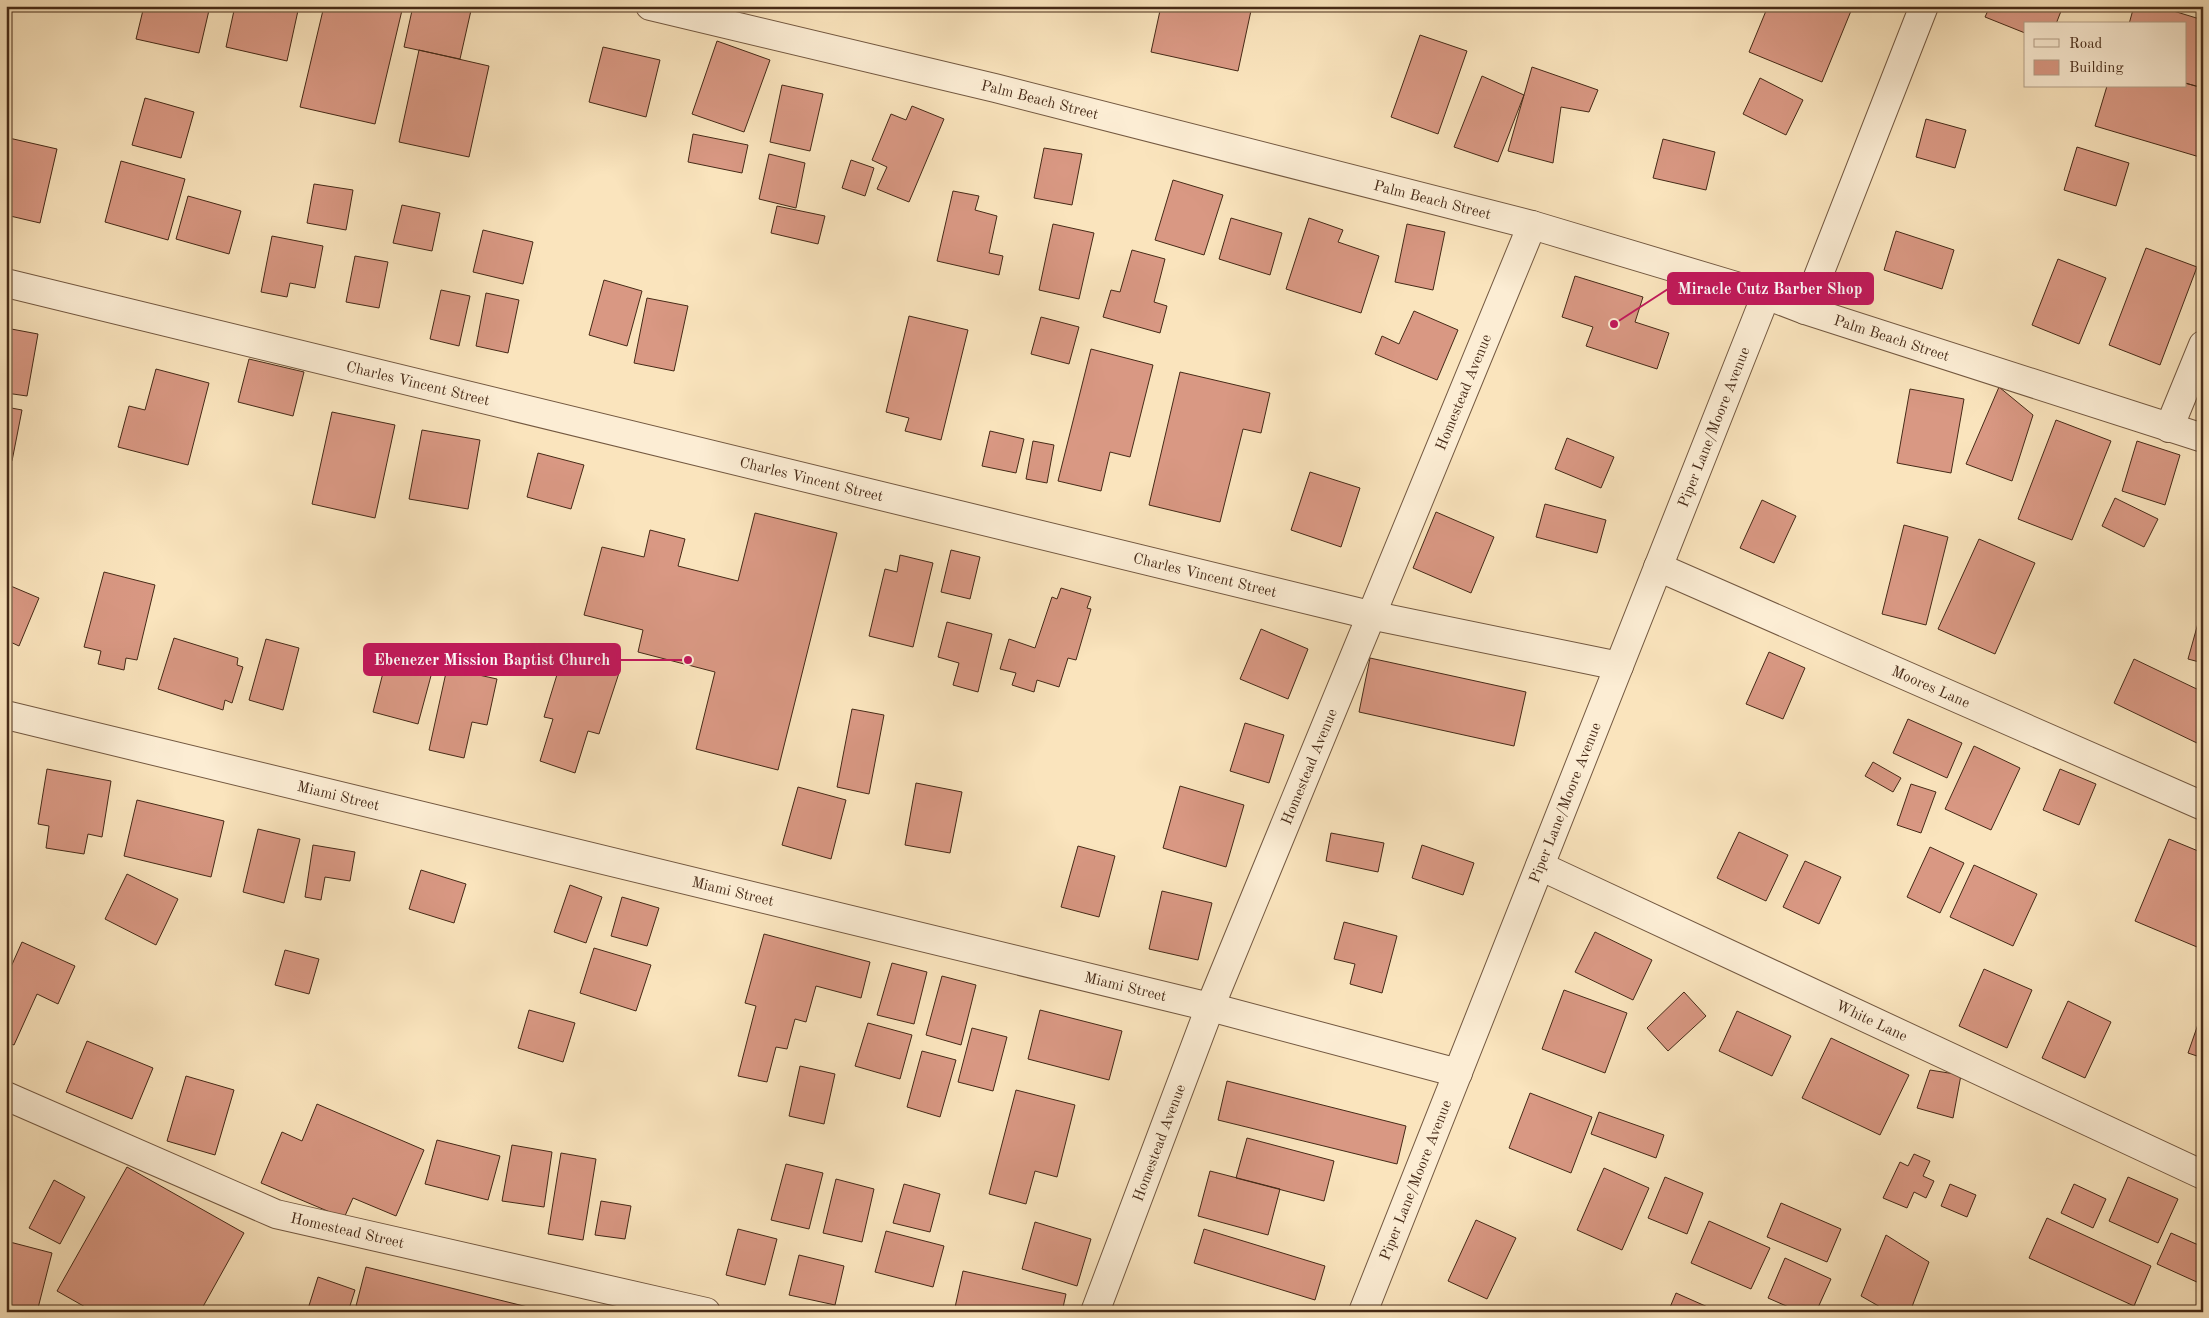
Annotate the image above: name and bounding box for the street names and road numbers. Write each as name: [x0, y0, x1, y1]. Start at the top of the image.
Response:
street label: Palm Beach Street: [979, 79, 1100, 123]
street label: Palm Beach Street: [1372, 179, 1492, 223]
street label: Palm Beach Street: [1832, 314, 1951, 365]
street label: Homestead Avenue: [1434, 332, 1495, 453]
street label: Piper Lane/Moore Avenue: [1677, 345, 1754, 510]
street label: Charles Vincent Street: [344, 360, 491, 409]
street label: Charles Vincent Street: [738, 456, 885, 505]
street label: Charles Vincent Street: [1131, 552, 1278, 601]
street label: Moores Lane: [1889, 664, 1972, 712]
street label: Homestead Avenue: [1280, 707, 1341, 827]
street label: Piper Lane/Moore Avenue: [1528, 721, 1605, 885]
street label: Miami Street: [295, 780, 381, 814]
street label: Miami Street: [690, 876, 775, 910]
street label: Miami Street: [1083, 971, 1168, 1005]
street label: White Lane: [1833, 999, 1909, 1045]
street label: Homestead Avenue: [1131, 1082, 1189, 1204]
street label: Piper Lane/Moore Avenue: [1378, 1098, 1455, 1263]
street label: Homestead Street: [289, 1212, 405, 1252]

